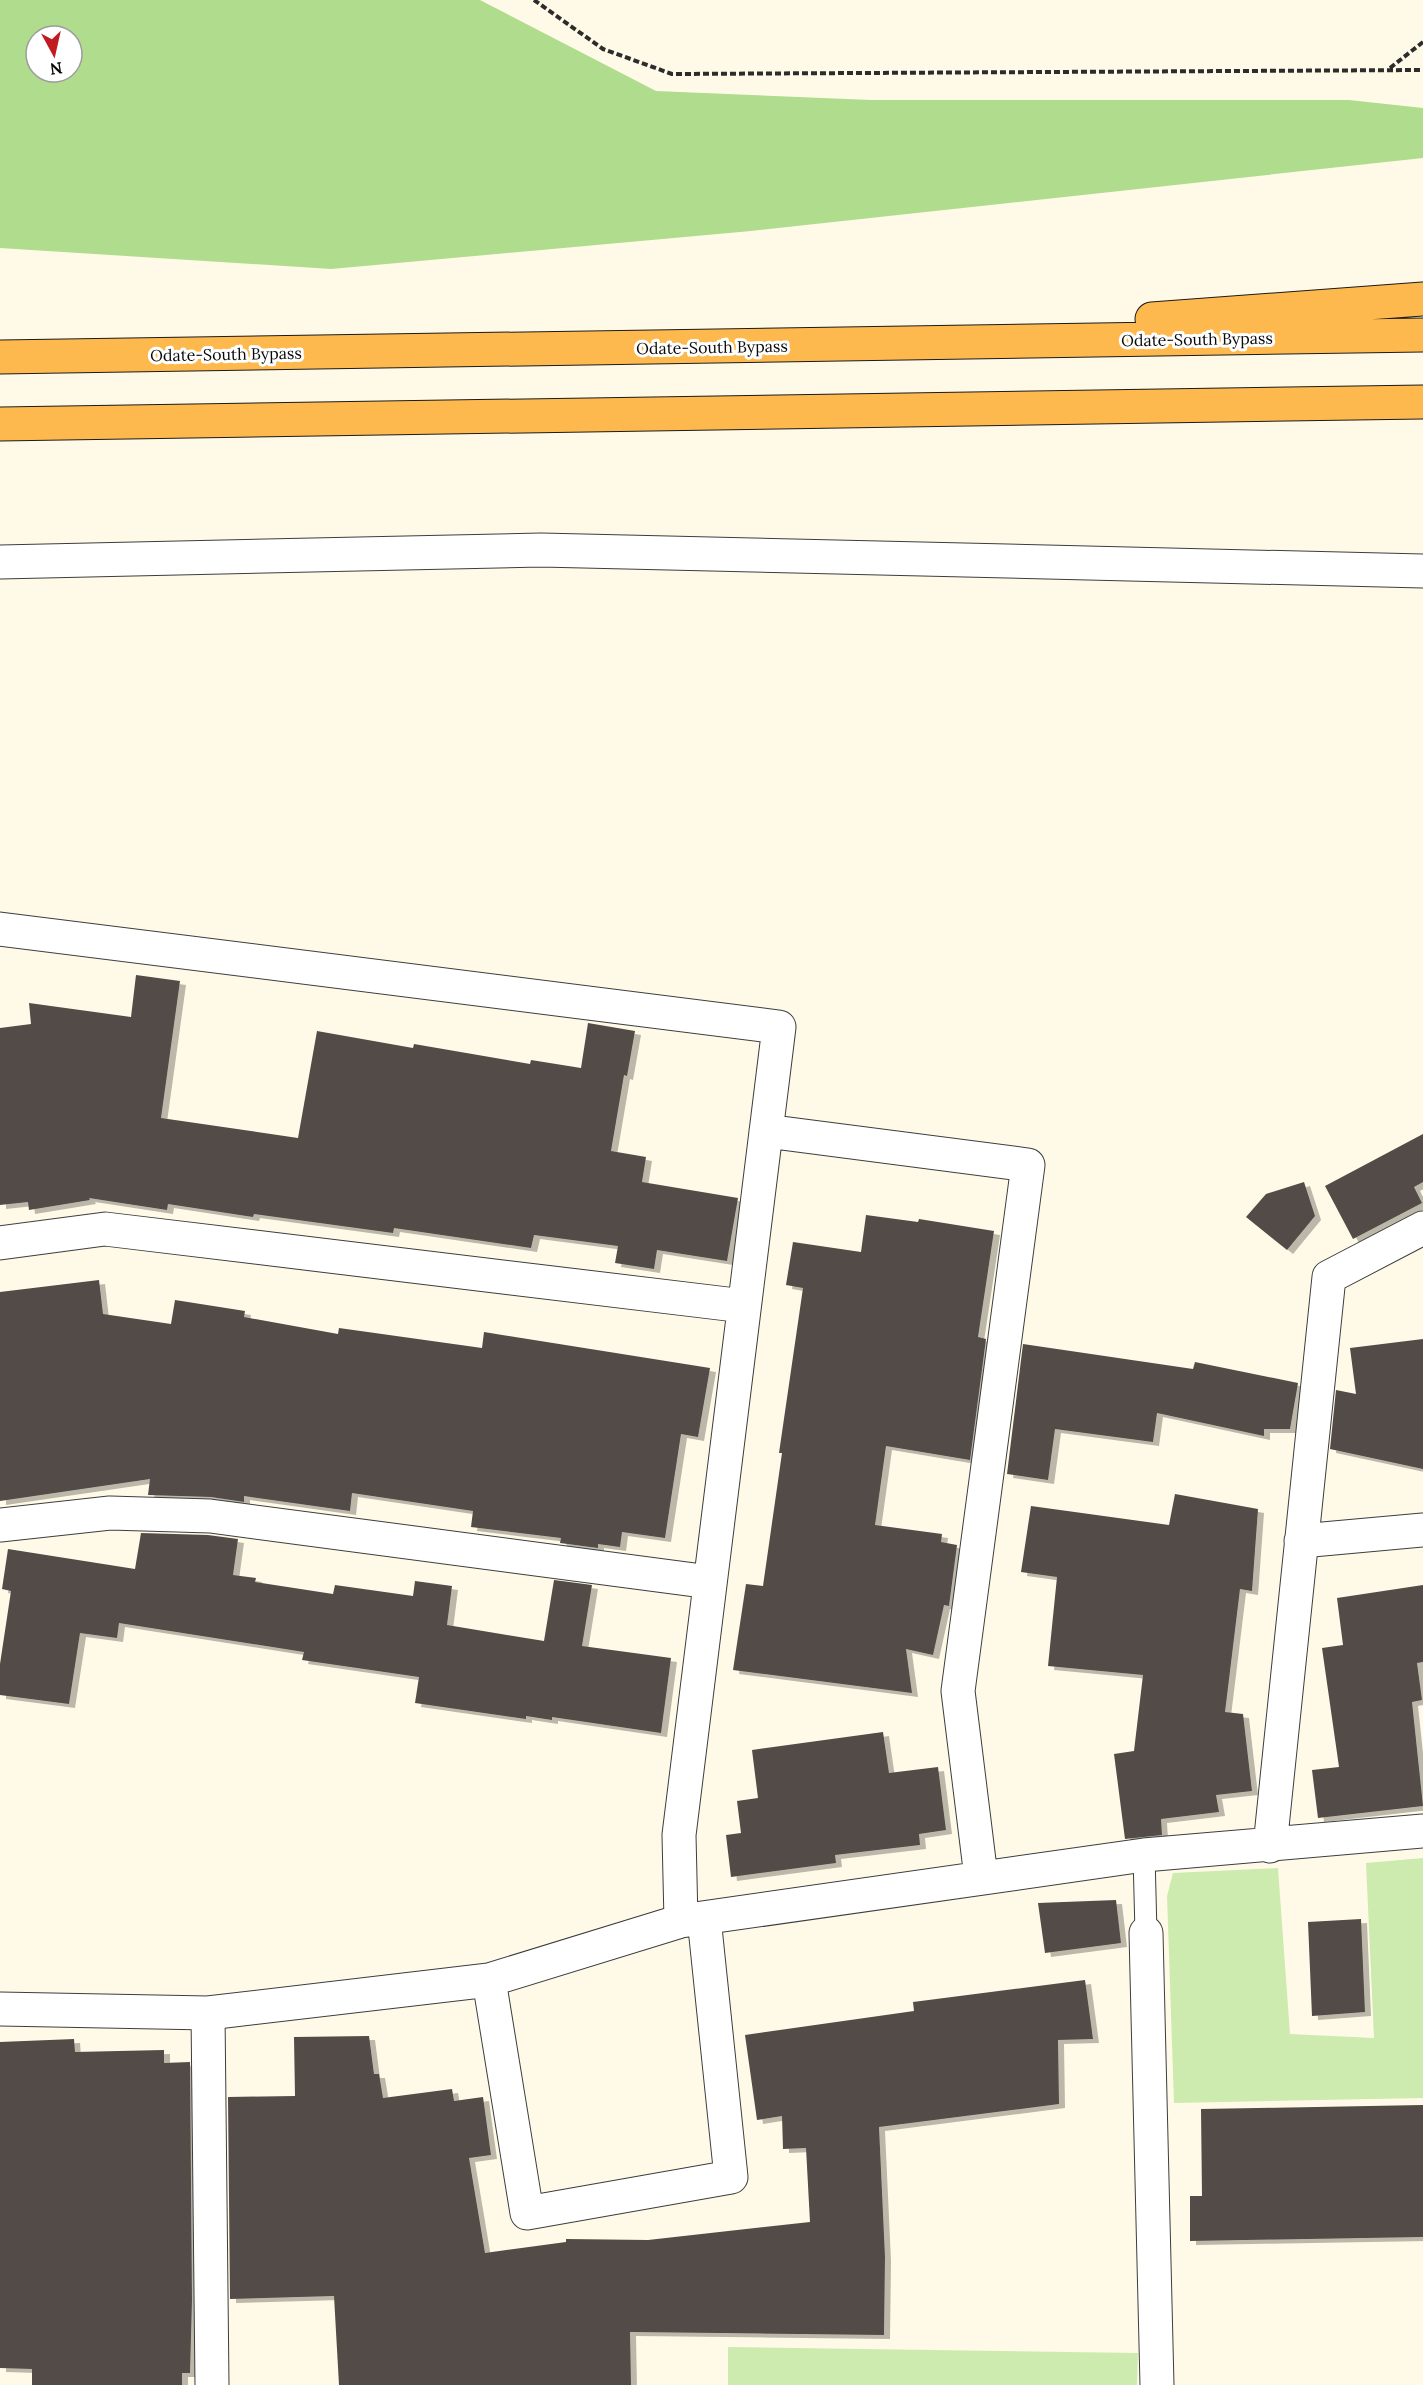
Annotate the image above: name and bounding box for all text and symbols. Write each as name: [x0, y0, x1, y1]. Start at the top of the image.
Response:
north arrow: [24, 24, 84, 84]
text: N: [49, 58, 64, 80]
street label: Odate-South Bypass: [1121, 328, 1273, 350]
street label: Odate-South Bypass: [636, 336, 788, 358]
street label: Odate-South Bypass: [150, 343, 302, 365]

